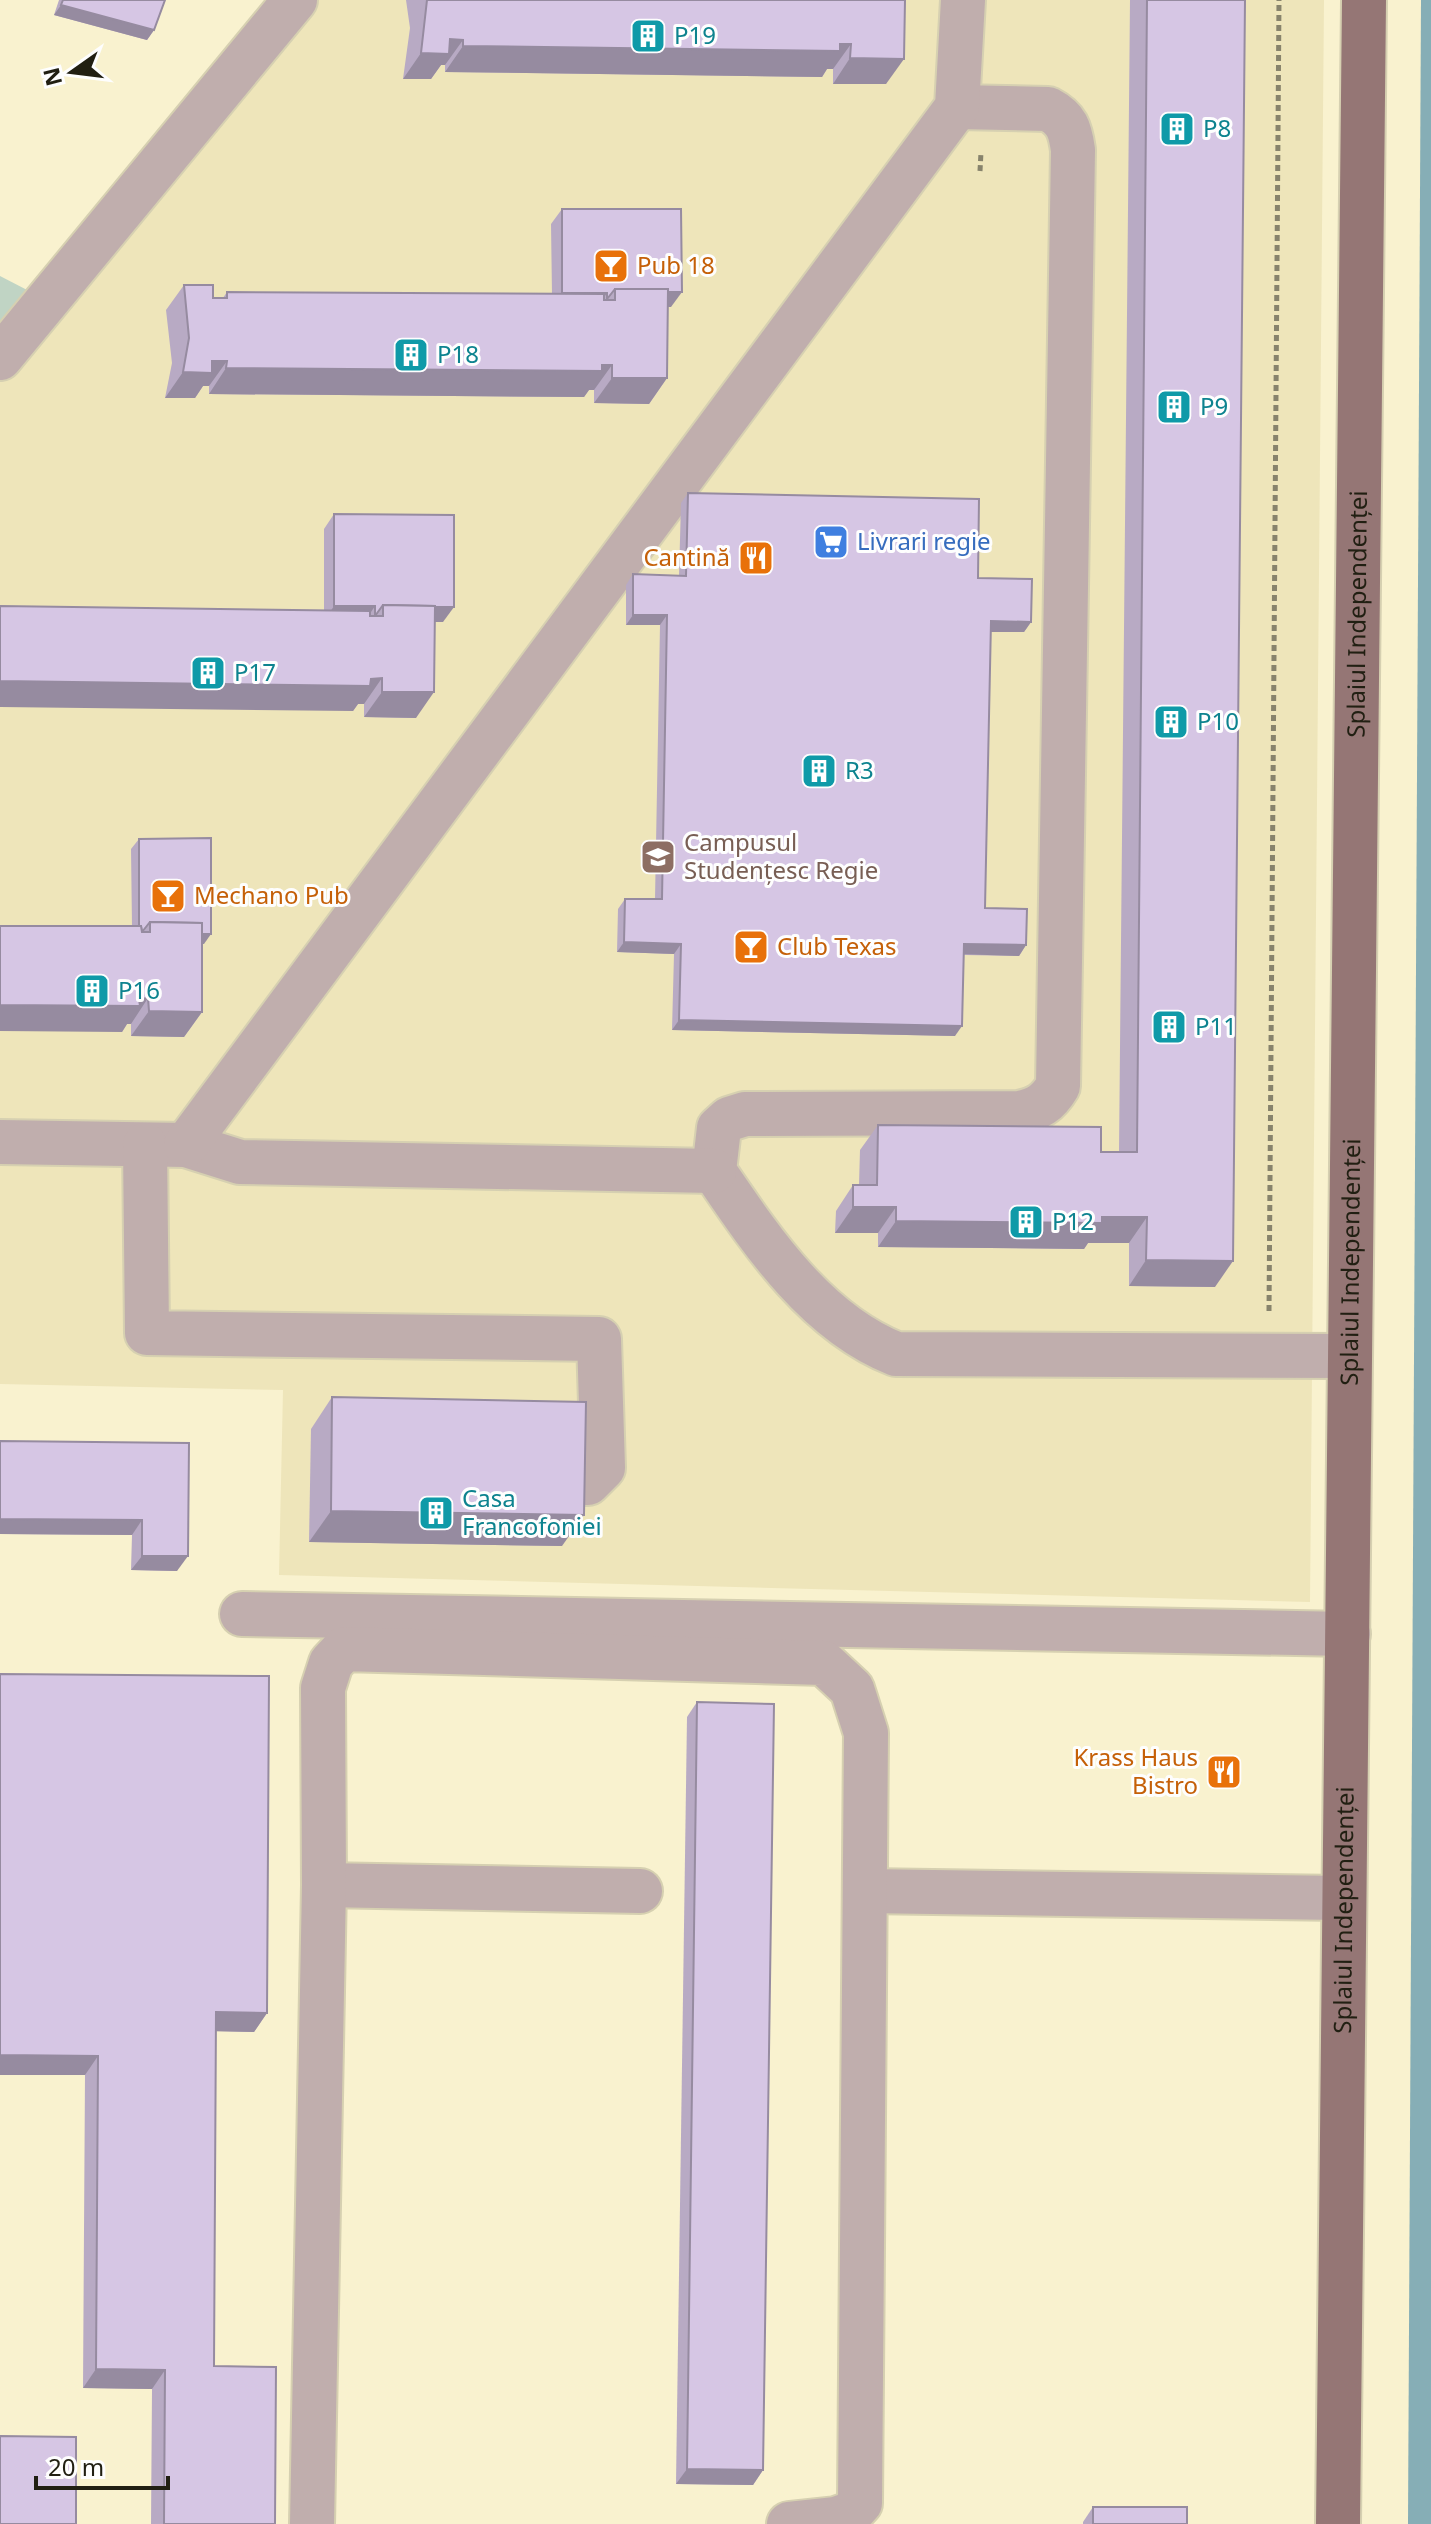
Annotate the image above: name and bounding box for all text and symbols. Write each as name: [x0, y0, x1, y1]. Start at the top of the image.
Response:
building icon: P19: [629, 17, 667, 55]
place label: P19: [674, 18, 716, 51]
north arrow: [32, 32, 112, 112]
text: N: [35, 65, 68, 89]
building icon: P8: [1158, 110, 1196, 148]
place label: P8: [1203, 111, 1231, 144]
bar icon: Pub 18: [592, 247, 630, 285]
place label: Pub 18: [637, 248, 715, 281]
building icon: P18: [392, 336, 430, 374]
place label: P18: [437, 337, 479, 370]
building icon: P9: [1155, 388, 1193, 426]
place label: P9: [1200, 389, 1228, 422]
street label: Splaiul Independenței: [1338, 490, 1374, 738]
supermarket icon: Livrari regie: [812, 523, 850, 561]
place label: Livrari regie: [857, 524, 991, 557]
restaurant icon: Cantină: [737, 539, 775, 577]
place label: Cantină: [643, 540, 730, 573]
building icon: P17: [189, 654, 227, 692]
place label: P17: [234, 655, 276, 688]
building icon: P10: [1152, 703, 1190, 741]
place label: P10: [1197, 704, 1239, 737]
building icon: R3: [800, 752, 838, 790]
place label: R3: [845, 753, 874, 786]
place label: Campusul Studențesc Regie: [684, 825, 878, 886]
school or university icon: Campusul Studențesc Regie: [639, 838, 677, 876]
bar icon: Mechano Pub: [149, 877, 187, 915]
place label: Mechano Pub: [194, 878, 349, 911]
bar icon: Club Texas: [732, 928, 770, 966]
place label: Club Texas: [777, 929, 897, 962]
building icon: P16: [73, 972, 111, 1010]
place label: P16: [118, 973, 160, 1006]
building icon: P11: [1150, 1008, 1188, 1046]
place label: P11: [1195, 1009, 1237, 1042]
street label: Splaiul Independenței: [1332, 1138, 1367, 1386]
building icon: P12: [1007, 1203, 1045, 1241]
place label: P12: [1052, 1204, 1094, 1237]
place label: Casa Francofoniei: [462, 1481, 602, 1542]
building icon: Casa Francofoniei: [417, 1494, 455, 1532]
place label: Krass Haus Bistro: [1073, 1740, 1198, 1801]
restaurant icon: Krass Haus Bistro: [1205, 1753, 1243, 1791]
street label: Splaiul Independenței: [1325, 1786, 1361, 2034]
scale bar: [36, 2440, 168, 2490]
text: 20 m: [48, 2450, 104, 2483]

